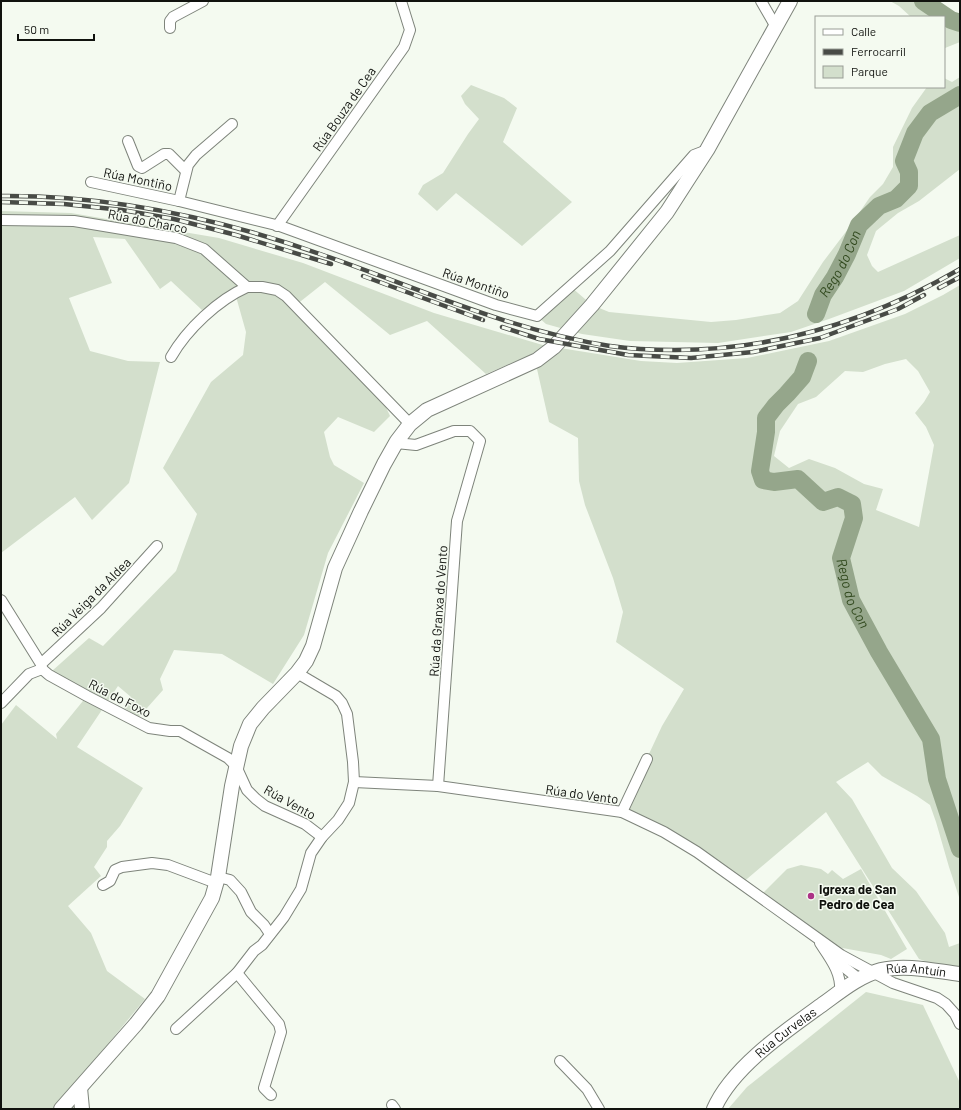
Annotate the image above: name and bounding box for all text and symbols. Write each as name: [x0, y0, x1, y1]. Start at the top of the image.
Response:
scale bar: [18, 16, 94, 42]
legend: [815, 16, 945, 88]
text: 50 m: [24, 22, 49, 36]
text: Calle: [851, 24, 876, 38]
text: Ferrocarril: [851, 44, 906, 58]
street label: Rúa Bouza de Cea: [309, 64, 379, 154]
text: Parque: [851, 64, 888, 78]
street label: Rúa Montiño: [102, 164, 174, 194]
street label: Rúa do Charco: [107, 205, 189, 237]
water label: Rego do Con: [815, 228, 864, 300]
street label: Rúa Montiño: [440, 264, 512, 302]
street label: Rúa da Granxa do Vento: [425, 545, 451, 677]
street label: Rúa Veiga da Aldea: [48, 554, 134, 640]
water label: Rego do Con: [833, 557, 874, 631]
street label: Rúa do Foxo: [86, 675, 154, 721]
street label: Rúa Vento: [261, 781, 319, 823]
street label: Rúa do Vento: [544, 781, 620, 807]
place label: Igrexa de San Pedro de Cea: [819, 881, 896, 912]
marker: Igrexa de San Pedro de Cea: [806, 891, 816, 901]
street label: Rúa Antuín: [885, 960, 947, 980]
street label: Rúa Curvelas: [751, 1004, 819, 1061]

